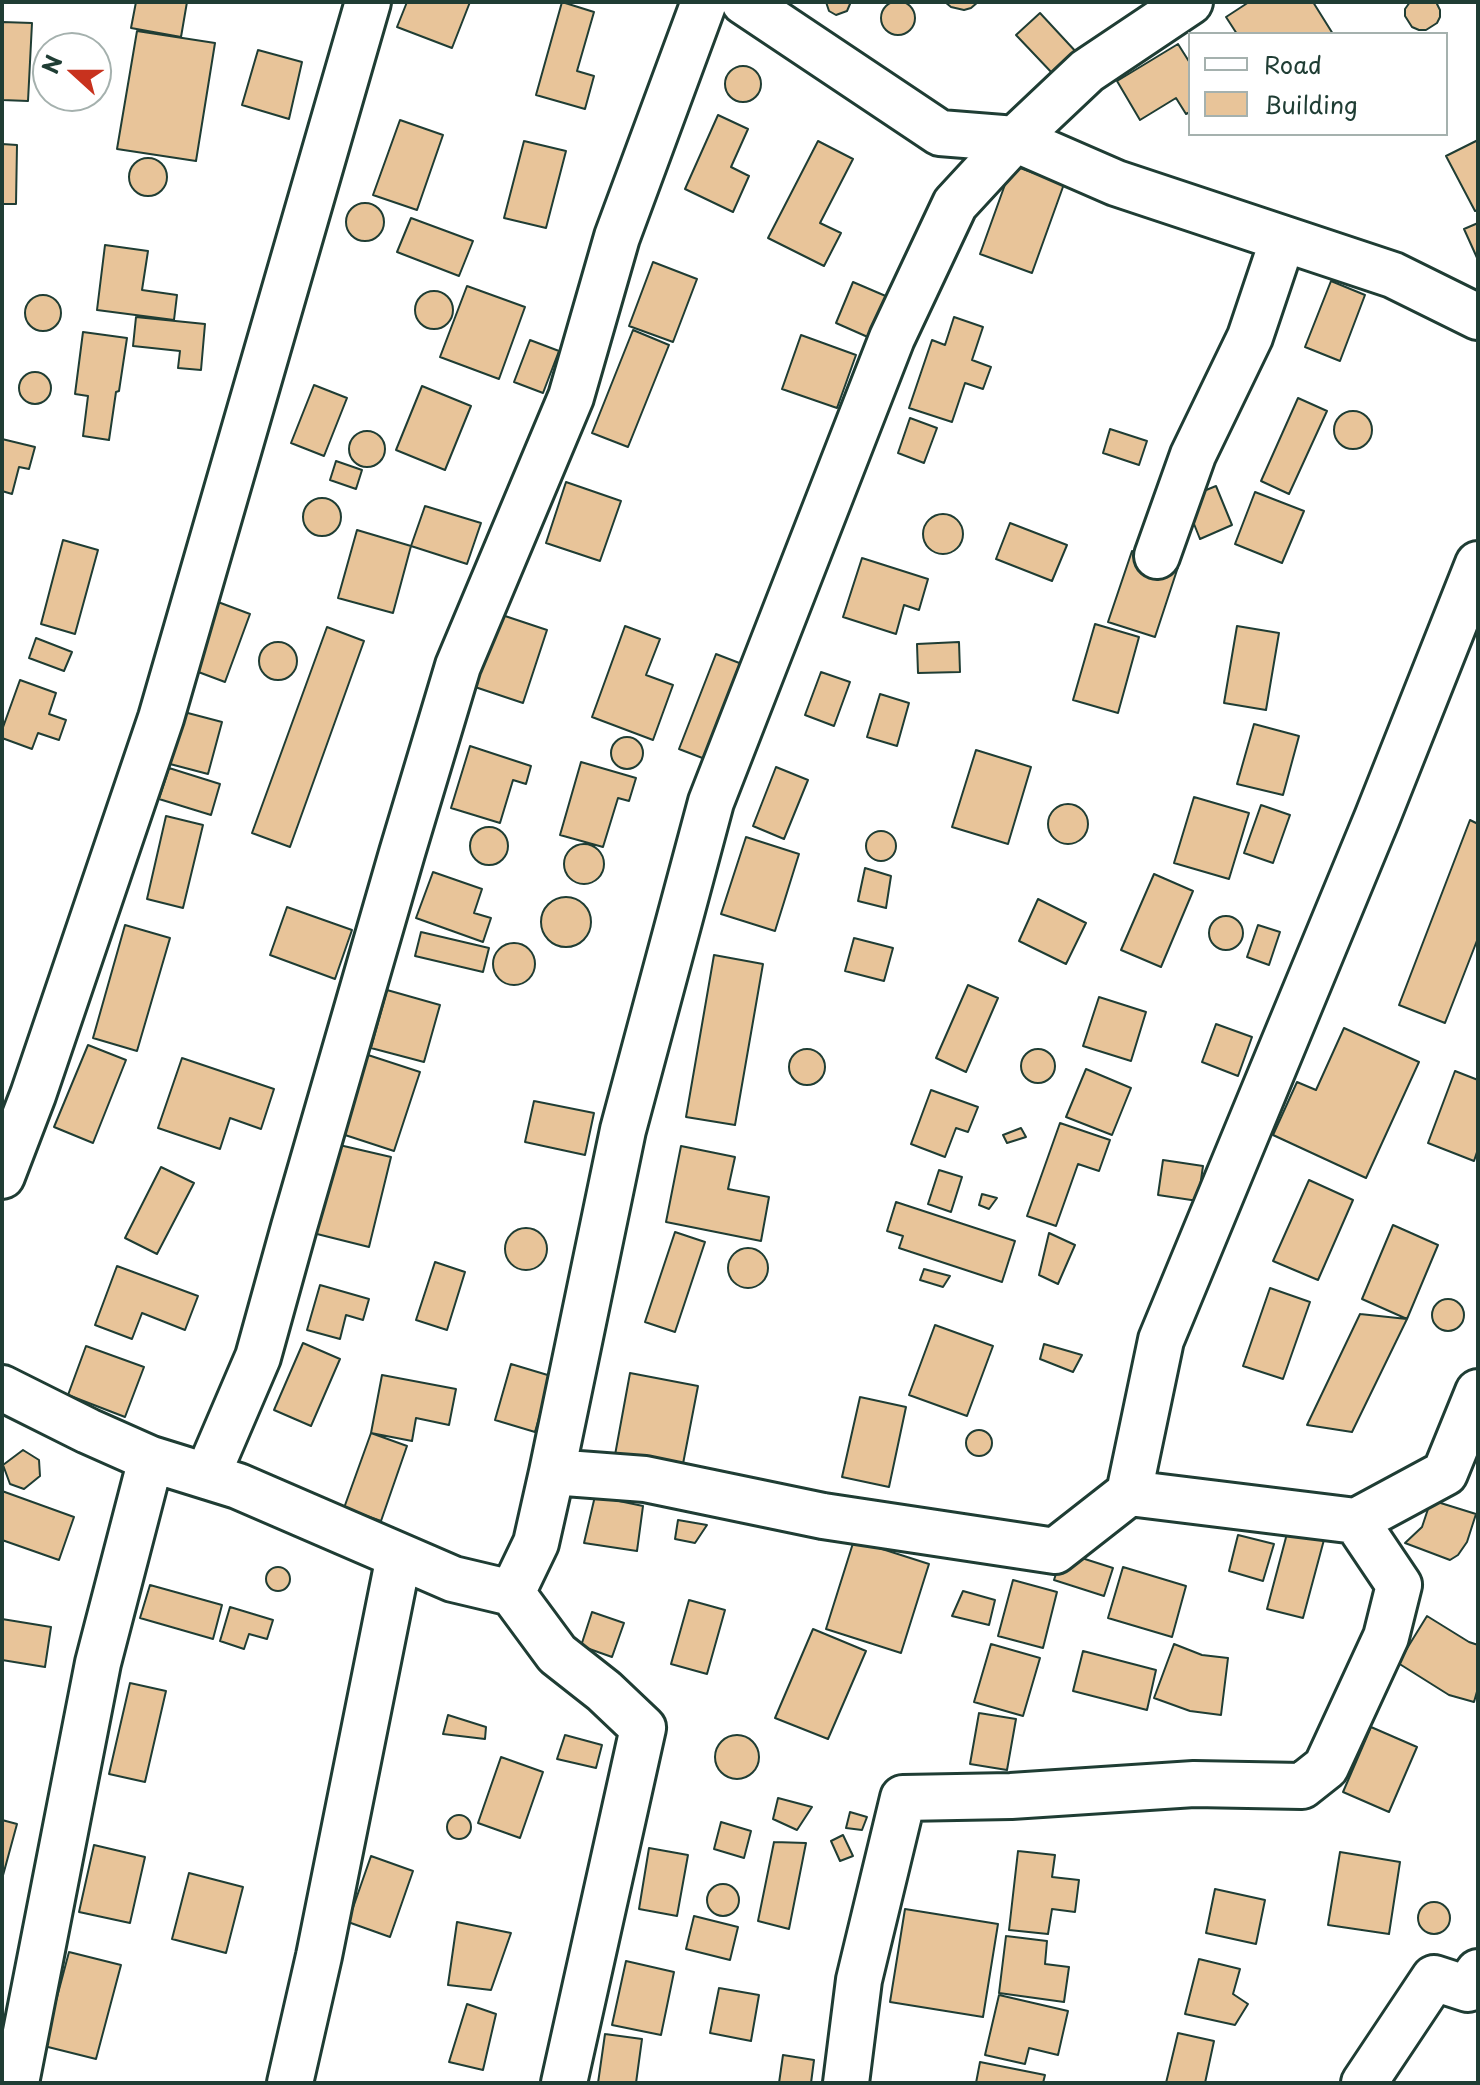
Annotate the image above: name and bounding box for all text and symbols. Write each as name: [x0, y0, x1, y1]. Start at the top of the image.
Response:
north arrow: [32, 32, 112, 112]
legend: [1188, 32, 1448, 136]
text: Road: [1264, 46, 1322, 82]
text: N: [32, 50, 70, 78]
text: Building: [1264, 86, 1358, 122]

